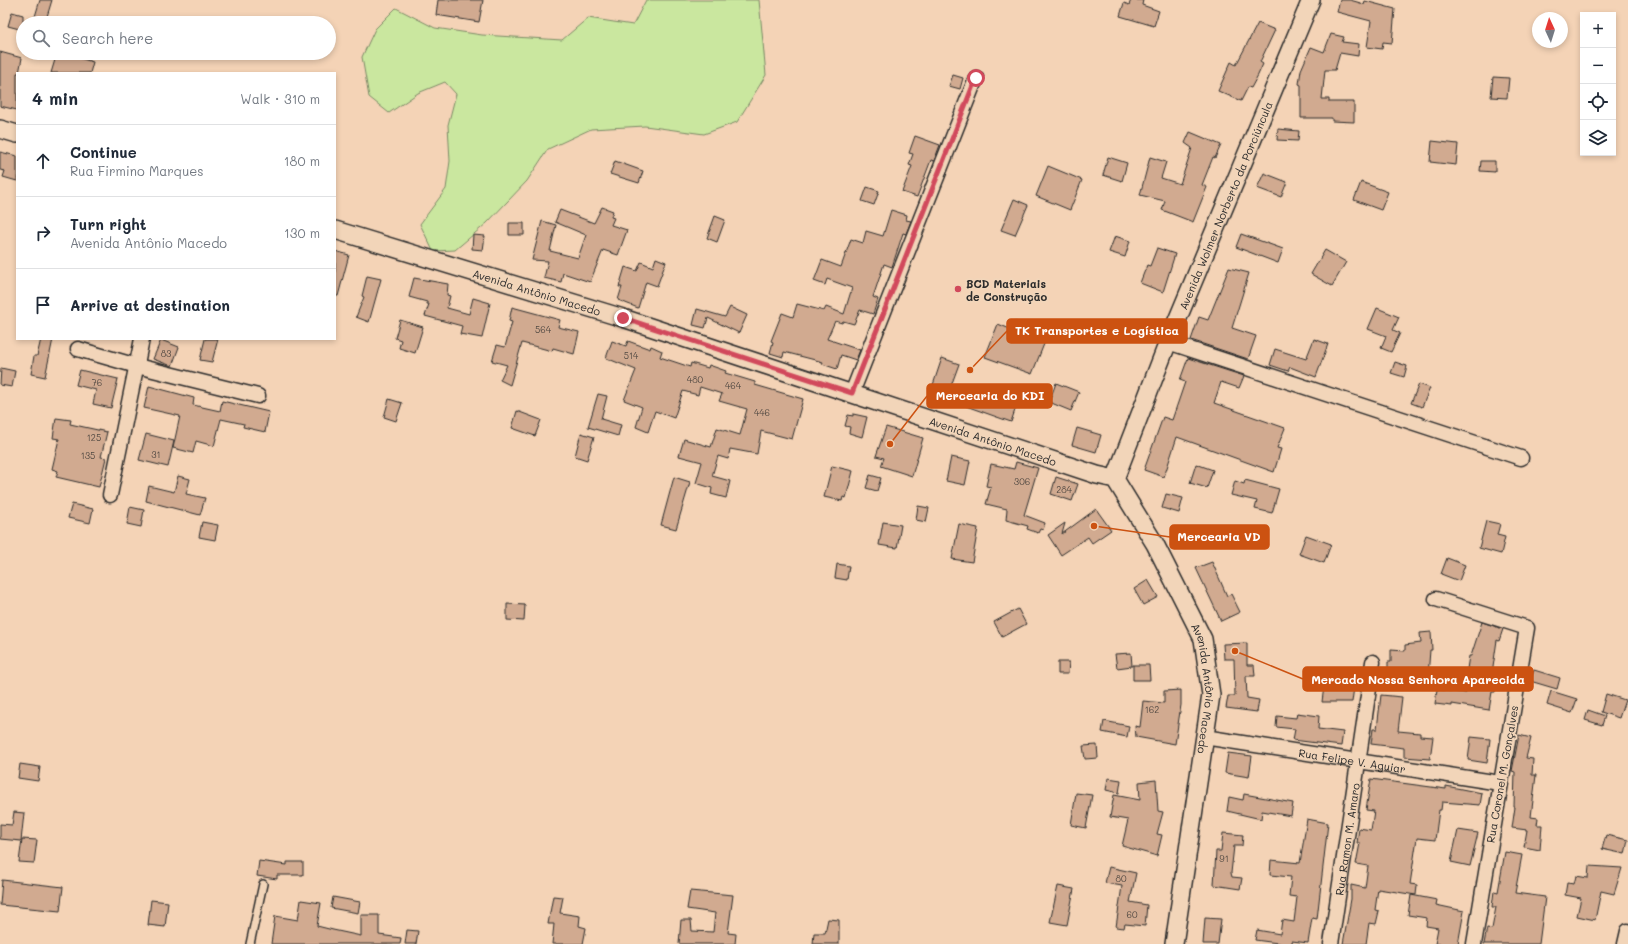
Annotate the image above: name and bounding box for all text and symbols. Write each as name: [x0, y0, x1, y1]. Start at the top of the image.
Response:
north arrow: [1532, 12, 1568, 48]
map controls: [1580, 12, 1616, 156]
button: +: [1580, 12, 1616, 48]
search box: [16, 16, 336, 60]
icon: search: [30, 27, 52, 49]
text: Search here: [62, 28, 153, 48]
button: −: [1580, 48, 1616, 84]
route start: [967, 69, 985, 87]
button: locate: [1580, 84, 1616, 120]
text: 4 min: [32, 87, 78, 109]
text: Walk · 310 m: [240, 90, 320, 107]
street label: Avenida Wolmer Norberto da Porciúncula: [1175, 99, 1275, 312]
button: layers: [1580, 120, 1616, 156]
text: Continue: [70, 142, 137, 162]
icon: ahead: [32, 150, 54, 172]
text: 180 m: [284, 152, 320, 169]
text: Rua Firmino Marques: [70, 162, 204, 179]
text: Turn right: [70, 214, 147, 234]
icon: right: [32, 222, 54, 244]
text: 130 m: [284, 224, 320, 241]
text: Avenida Antônio Macedo: [70, 234, 227, 251]
street label: Avenida Antônio Macedo: [471, 265, 603, 318]
place label: BCD Materiais de Construção: [966, 276, 1047, 304]
marker: BCD Materiais de Construção: [953, 284, 963, 294]
icon: arrive: [32, 294, 54, 316]
text: Arrive at destination: [70, 295, 230, 315]
route end: [614, 309, 632, 327]
callout: TK Transportes e Logística: [1007, 319, 1187, 343]
text: TK Transportes e Logística: [1015, 322, 1179, 338]
house number: 564: [535, 324, 552, 335]
house number: 83: [161, 348, 171, 359]
house number: 514: [624, 350, 639, 361]
house number: 480: [687, 374, 704, 385]
house number: 76: [92, 377, 102, 388]
house number: 464: [725, 380, 742, 391]
callout: Mercearia do KDI: [927, 384, 1052, 408]
text: Mercearia do KDI: [936, 387, 1044, 403]
house number: 446: [754, 407, 770, 418]
street label: Avenida Antônio Macedo: [928, 413, 1059, 469]
house number: 125: [87, 432, 101, 443]
house number: 31: [151, 449, 161, 460]
house number: 135: [81, 450, 95, 461]
house number: 306: [1014, 476, 1030, 487]
house number: 284: [1056, 484, 1073, 495]
callout: Mercearia VD: [1170, 525, 1269, 549]
text: Mercearia VD: [1177, 528, 1261, 544]
street label: Avenida Antônio Macedo: [1189, 620, 1219, 755]
callout: Mercado Nossa Senhora Aparecida: [1303, 667, 1533, 691]
text: Mercado Nossa Senhora Aparecida: [1311, 671, 1525, 687]
house number: 162: [1145, 704, 1159, 715]
street label: Rua Coronel M. Gonçalves: [1483, 704, 1521, 844]
street label: Rua Felipe V. Aguiar: [1298, 744, 1407, 776]
street label: Rua Ramon M. Amaro: [1331, 782, 1362, 896]
house number: 91: [1219, 853, 1229, 864]
house number: 80: [1116, 873, 1127, 884]
house number: 60: [1127, 909, 1138, 920]

